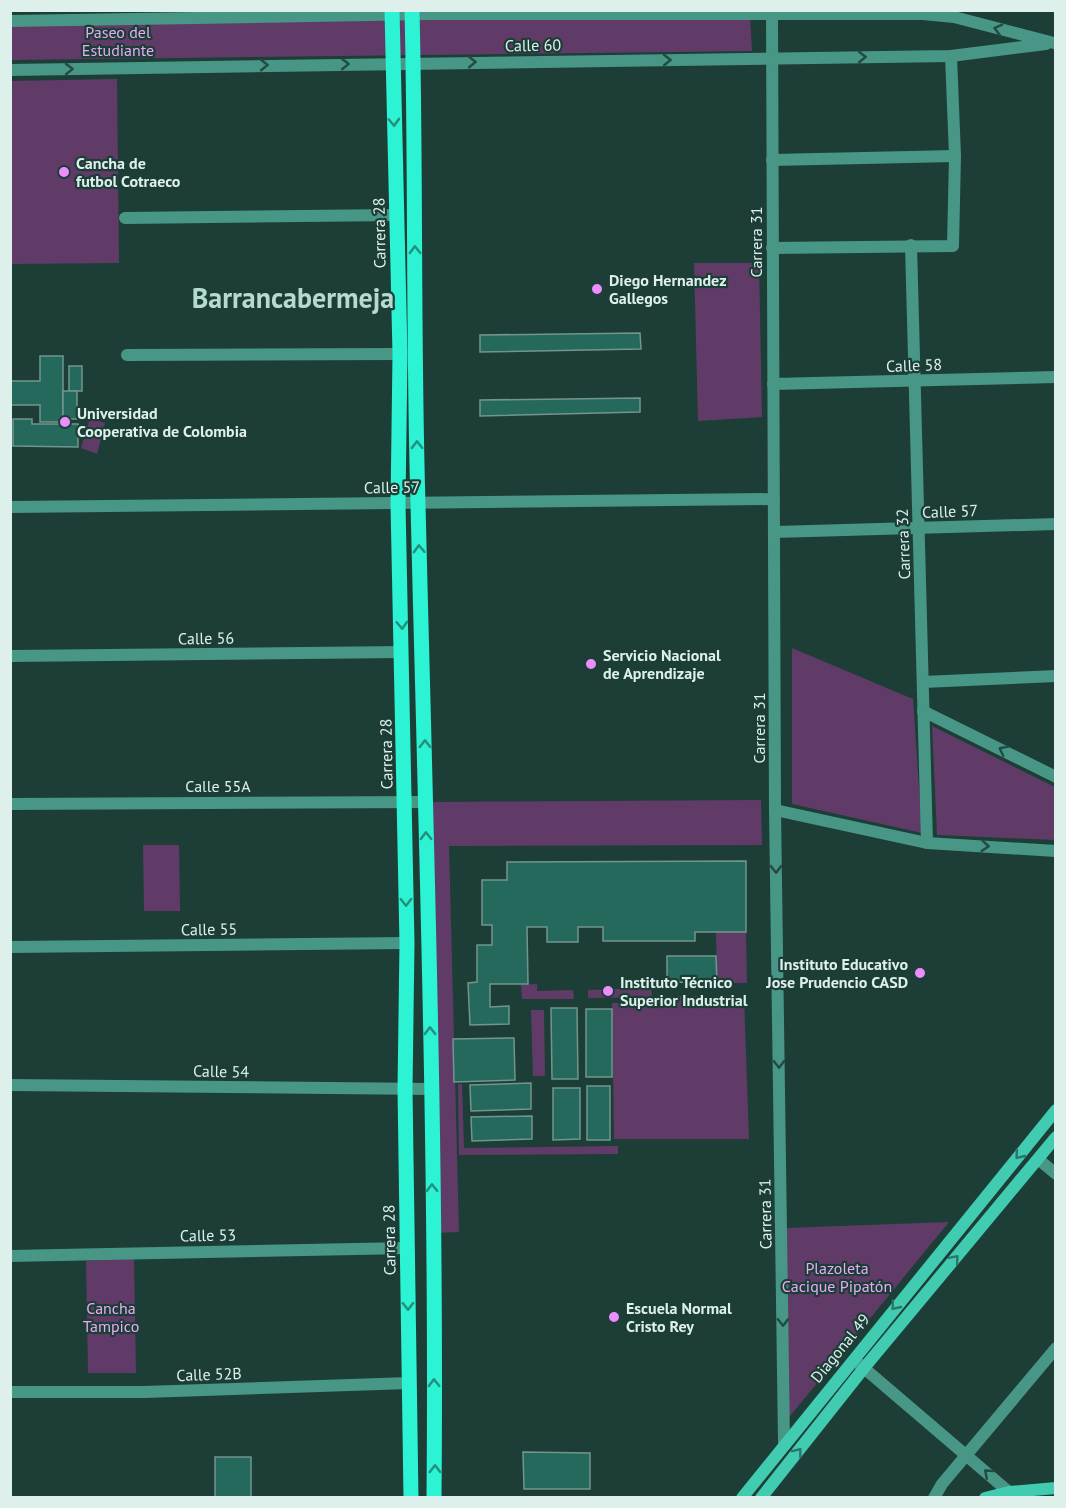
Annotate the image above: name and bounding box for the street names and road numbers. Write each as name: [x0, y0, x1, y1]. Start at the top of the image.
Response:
street label: Calle 60: [505, 35, 561, 55]
street label: Carrera 28: [368, 197, 390, 269]
street label: Carrera 31: [746, 207, 766, 277]
street label: Calle 58: [886, 354, 942, 376]
street label: Calle 57: [364, 477, 420, 497]
street label: Calle 57: [922, 500, 978, 522]
street label: Carrera 32: [892, 508, 914, 580]
street label: Calle 56: [178, 628, 234, 648]
street label: Carrera 31: [749, 693, 769, 763]
street label: Carrera 28: [375, 718, 397, 790]
street label: Calle 55A: [185, 776, 251, 796]
street label: Calle 55: [181, 919, 237, 939]
street label: Calle 54: [193, 1061, 249, 1081]
street label: Carrera 31: [754, 1178, 776, 1250]
street label: Carrera 28: [378, 1204, 400, 1276]
street label: Calle 53: [180, 1225, 236, 1245]
street label: Diagonal 49: [806, 1309, 874, 1387]
street label: Calle 52B: [176, 1363, 242, 1385]

